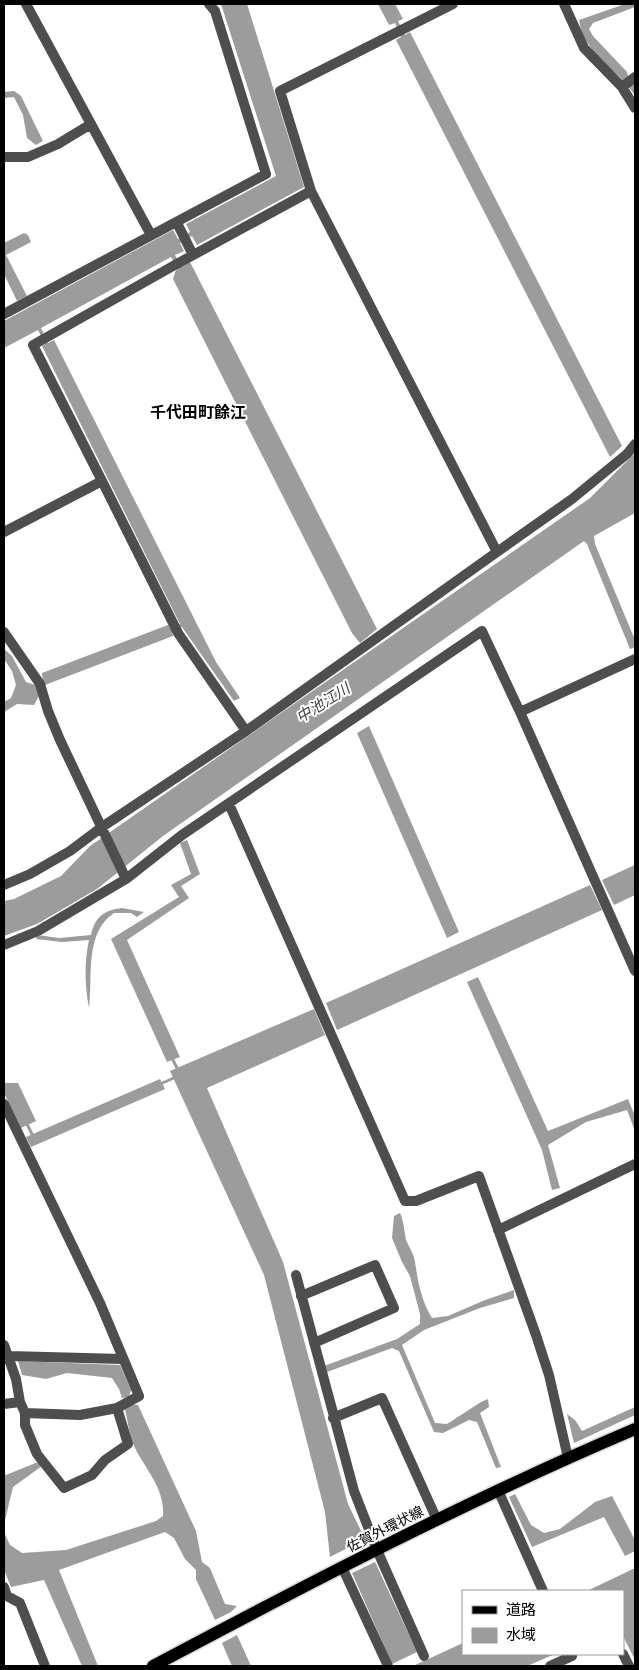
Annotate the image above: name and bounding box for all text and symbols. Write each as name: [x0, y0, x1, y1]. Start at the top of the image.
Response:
district label: 千代田町餘江: [150, 402, 246, 423]
water label: 中池江川: [292, 678, 355, 727]
street label: 佐賀外環状線: [343, 1502, 427, 1556]
legend: [462, 1590, 624, 1655]
text: 道路: [506, 1600, 536, 1620]
text: 水域: [506, 1625, 536, 1645]

